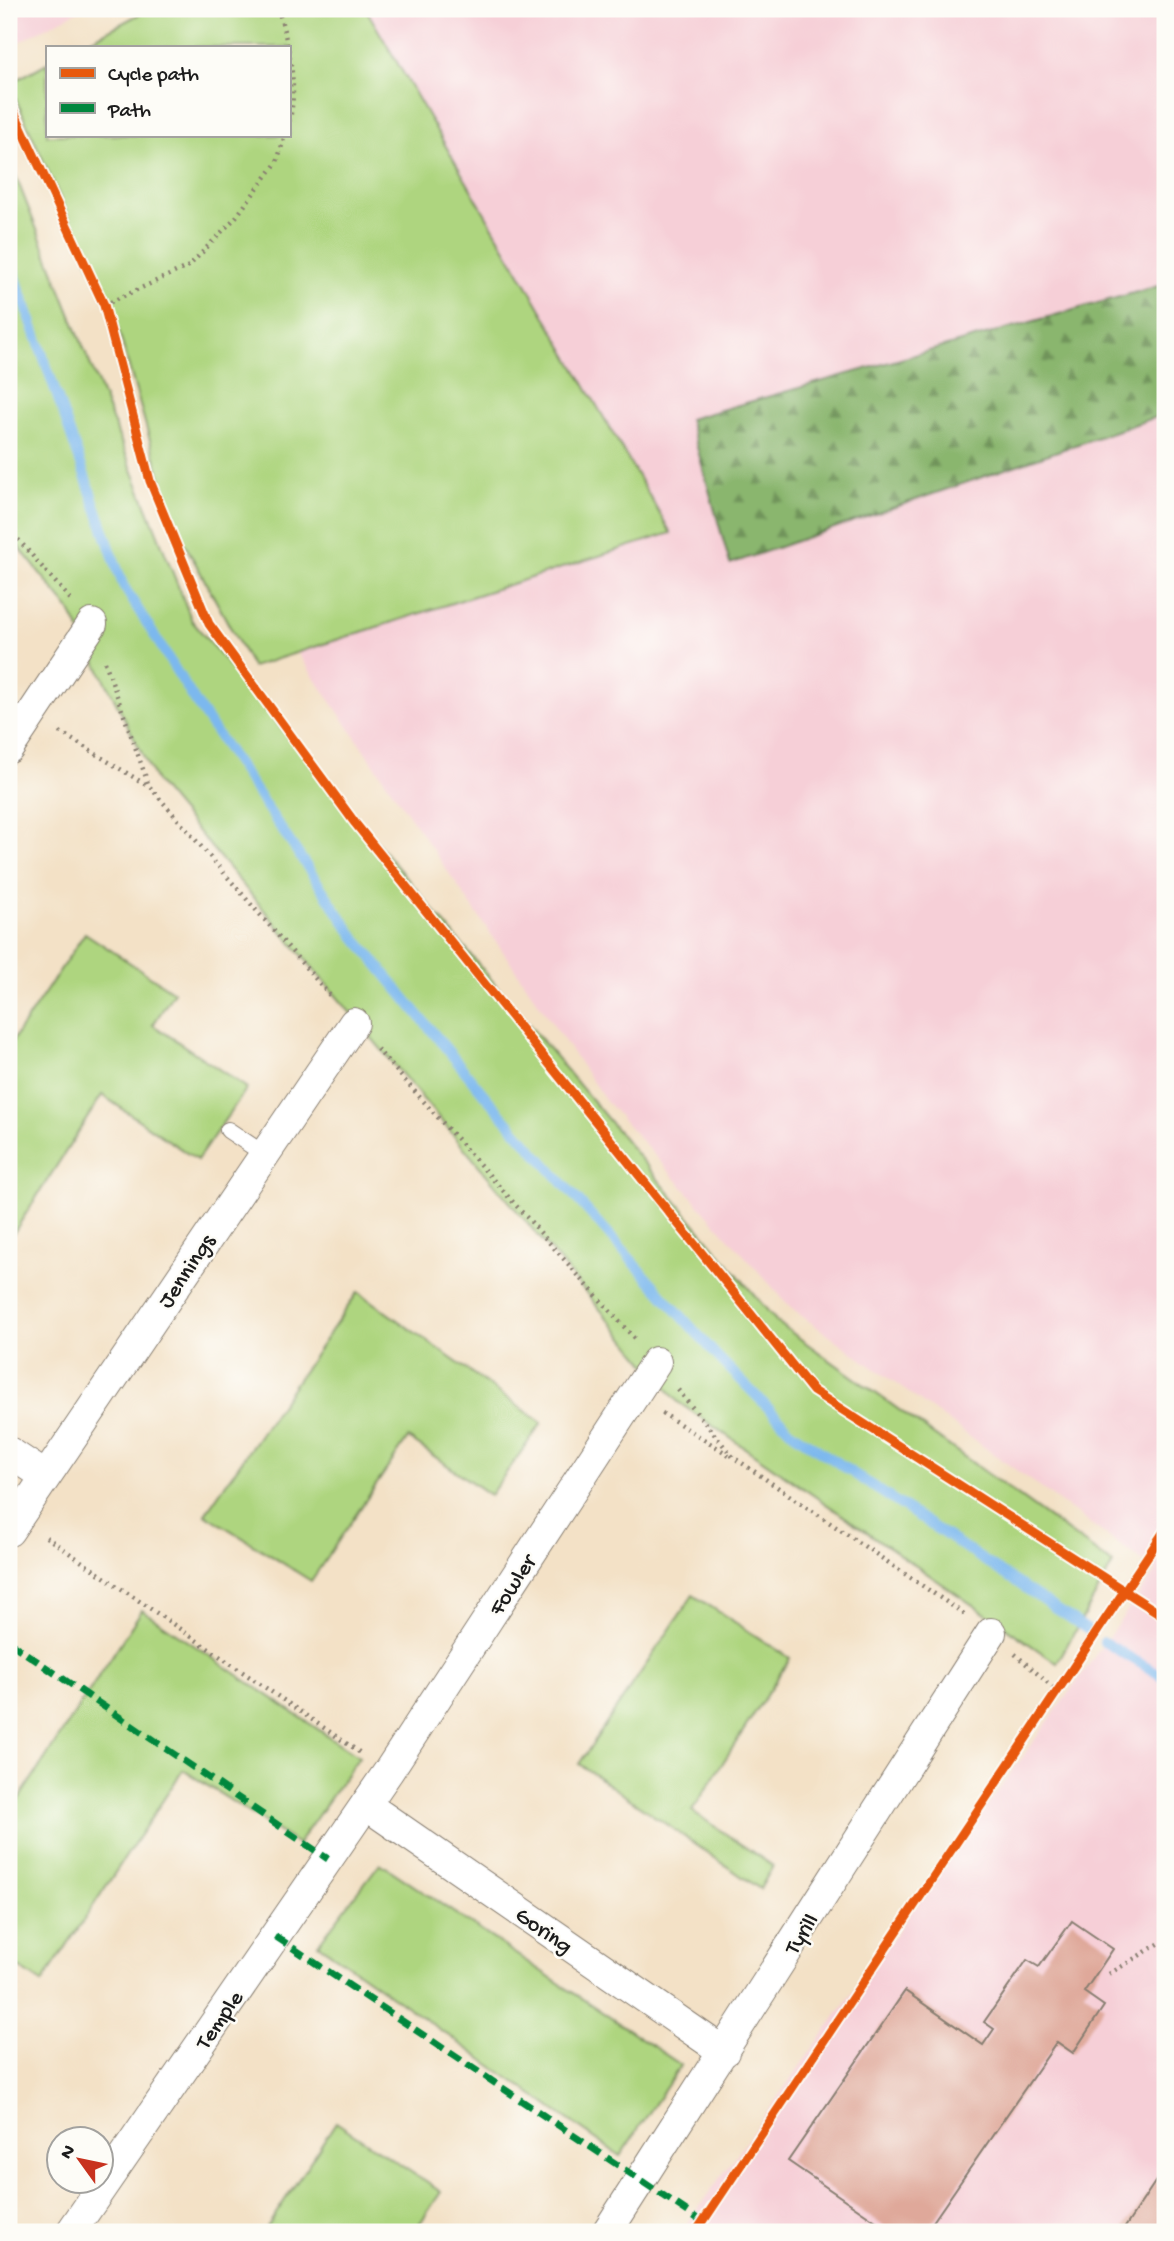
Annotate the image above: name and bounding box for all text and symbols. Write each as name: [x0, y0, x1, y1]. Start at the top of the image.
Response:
legend: [46, 46, 290, 136]
text: Cycle path: [108, 64, 199, 89]
text: Path: [107, 100, 151, 125]
street label: Jennings: [153, 1229, 223, 1314]
street label: Fowler: [484, 1549, 544, 1622]
street label: Goring: [509, 1903, 577, 1961]
street label: Tyrill: [779, 1909, 826, 1962]
street label: Temple: [190, 1986, 251, 2057]
north arrow: [46, 2126, 116, 2196]
text: N: [56, 2141, 82, 2164]

